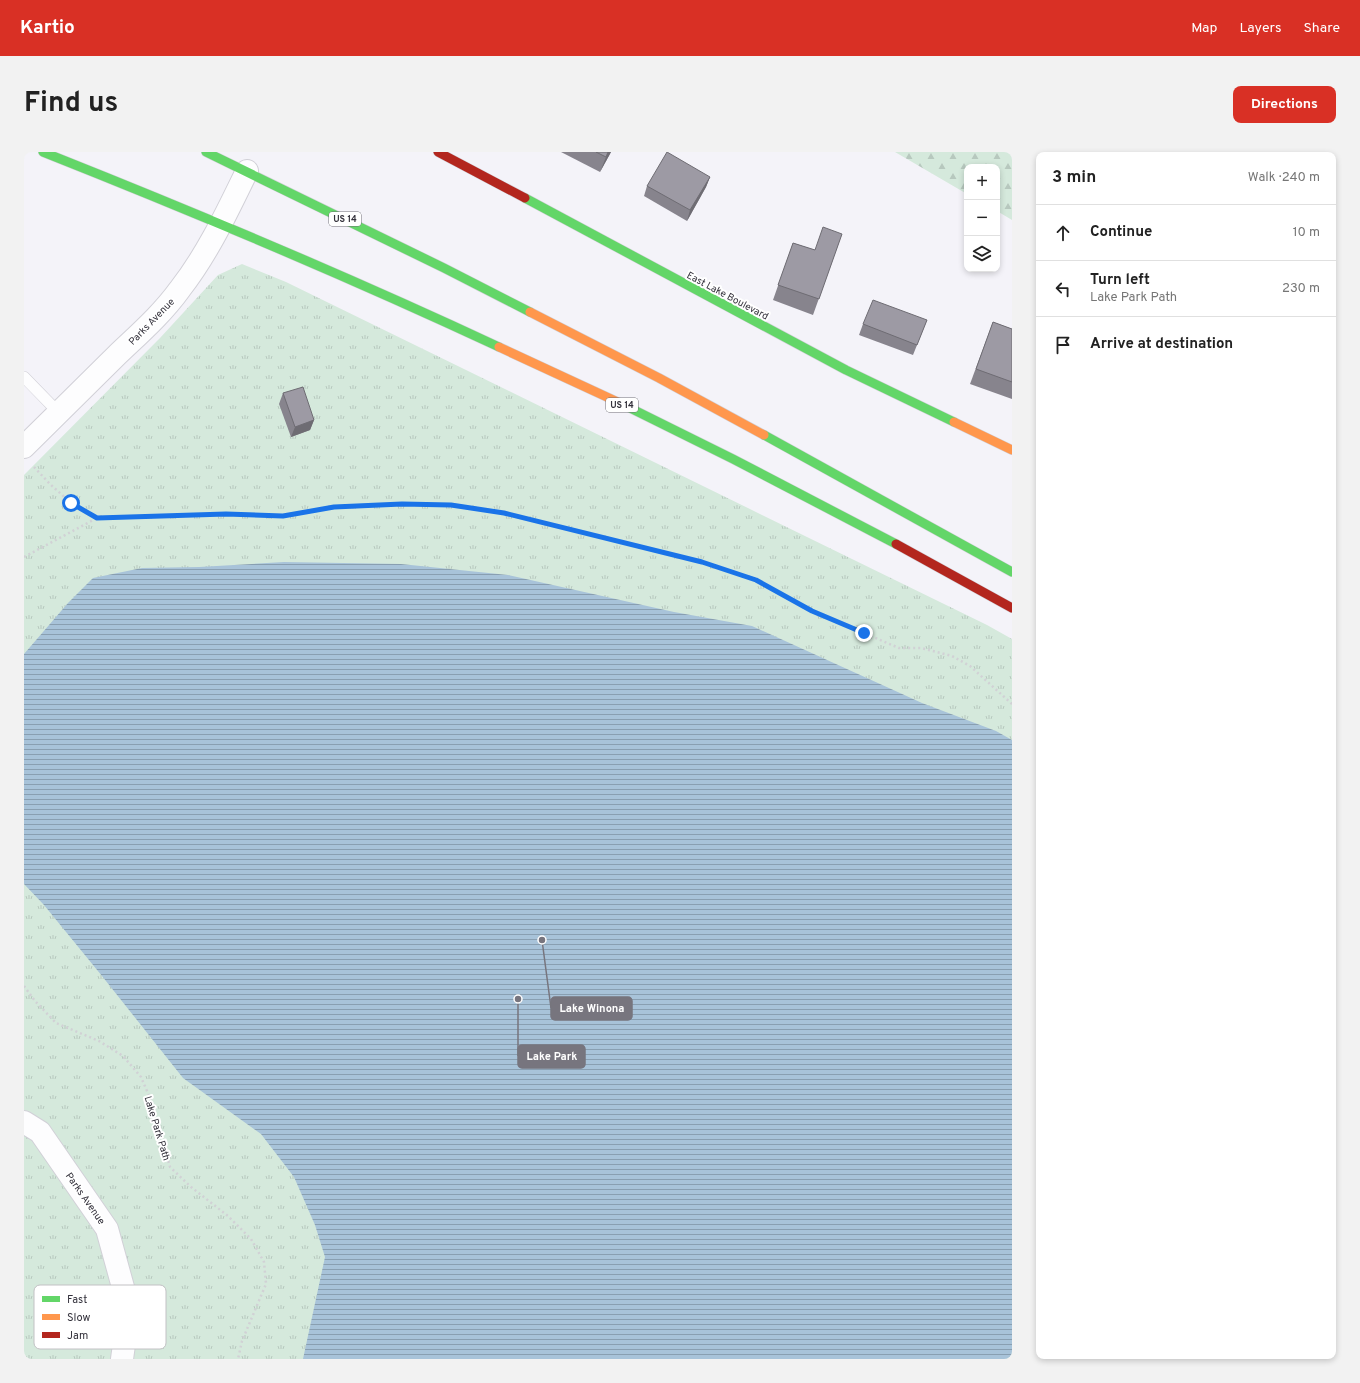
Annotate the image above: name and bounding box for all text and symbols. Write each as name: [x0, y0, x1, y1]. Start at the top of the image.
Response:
text: Kartio: [20, 16, 75, 40]
text: Map: [1191, 20, 1217, 37]
text: Layers: [1239, 20, 1281, 37]
text: Share: [1303, 20, 1340, 37]
text: Find us: [24, 86, 118, 122]
button: Directions: [1233, 86, 1336, 123]
map controls: [964, 164, 1000, 272]
button: +: [964, 164, 1000, 200]
text: 3 min: [1052, 167, 1096, 189]
text: Walk · 240 m: [1248, 170, 1320, 186]
button: −: [964, 200, 1000, 236]
road number: US 14: [329, 212, 361, 226]
icon: ahead: [1052, 222, 1074, 244]
text: Continue: [1090, 223, 1152, 242]
text: 10 m: [1293, 225, 1320, 241]
button: layers: [964, 236, 1000, 272]
street label: East Lake Boulevard: [684, 269, 770, 323]
text: Turn left: [1090, 271, 1150, 290]
icon: left: [1052, 278, 1074, 300]
text: 230 m: [1282, 281, 1320, 297]
text: Lake Park Path: [1090, 290, 1177, 306]
street label: Parks Avenue: [126, 296, 178, 348]
icon: arrive: [1052, 334, 1074, 356]
text: Arrive at destination: [1090, 335, 1233, 354]
road number: US 14: [606, 398, 638, 412]
route start: [62, 494, 80, 512]
route end: [855, 624, 873, 642]
callout: Lake Winona: [551, 997, 632, 1020]
text: Lake Winona: [560, 1002, 624, 1016]
callout: Lake Park: [518, 1045, 585, 1068]
text: Lake Park: [527, 1050, 577, 1064]
street label: Lake Park Path: [141, 1094, 173, 1162]
street label: Parks Avenue: [62, 1170, 107, 1227]
legend: [34, 1285, 166, 1349]
text: Fast: [67, 1293, 87, 1307]
text: Slow: [67, 1311, 90, 1325]
text: Jam: [67, 1329, 88, 1343]

